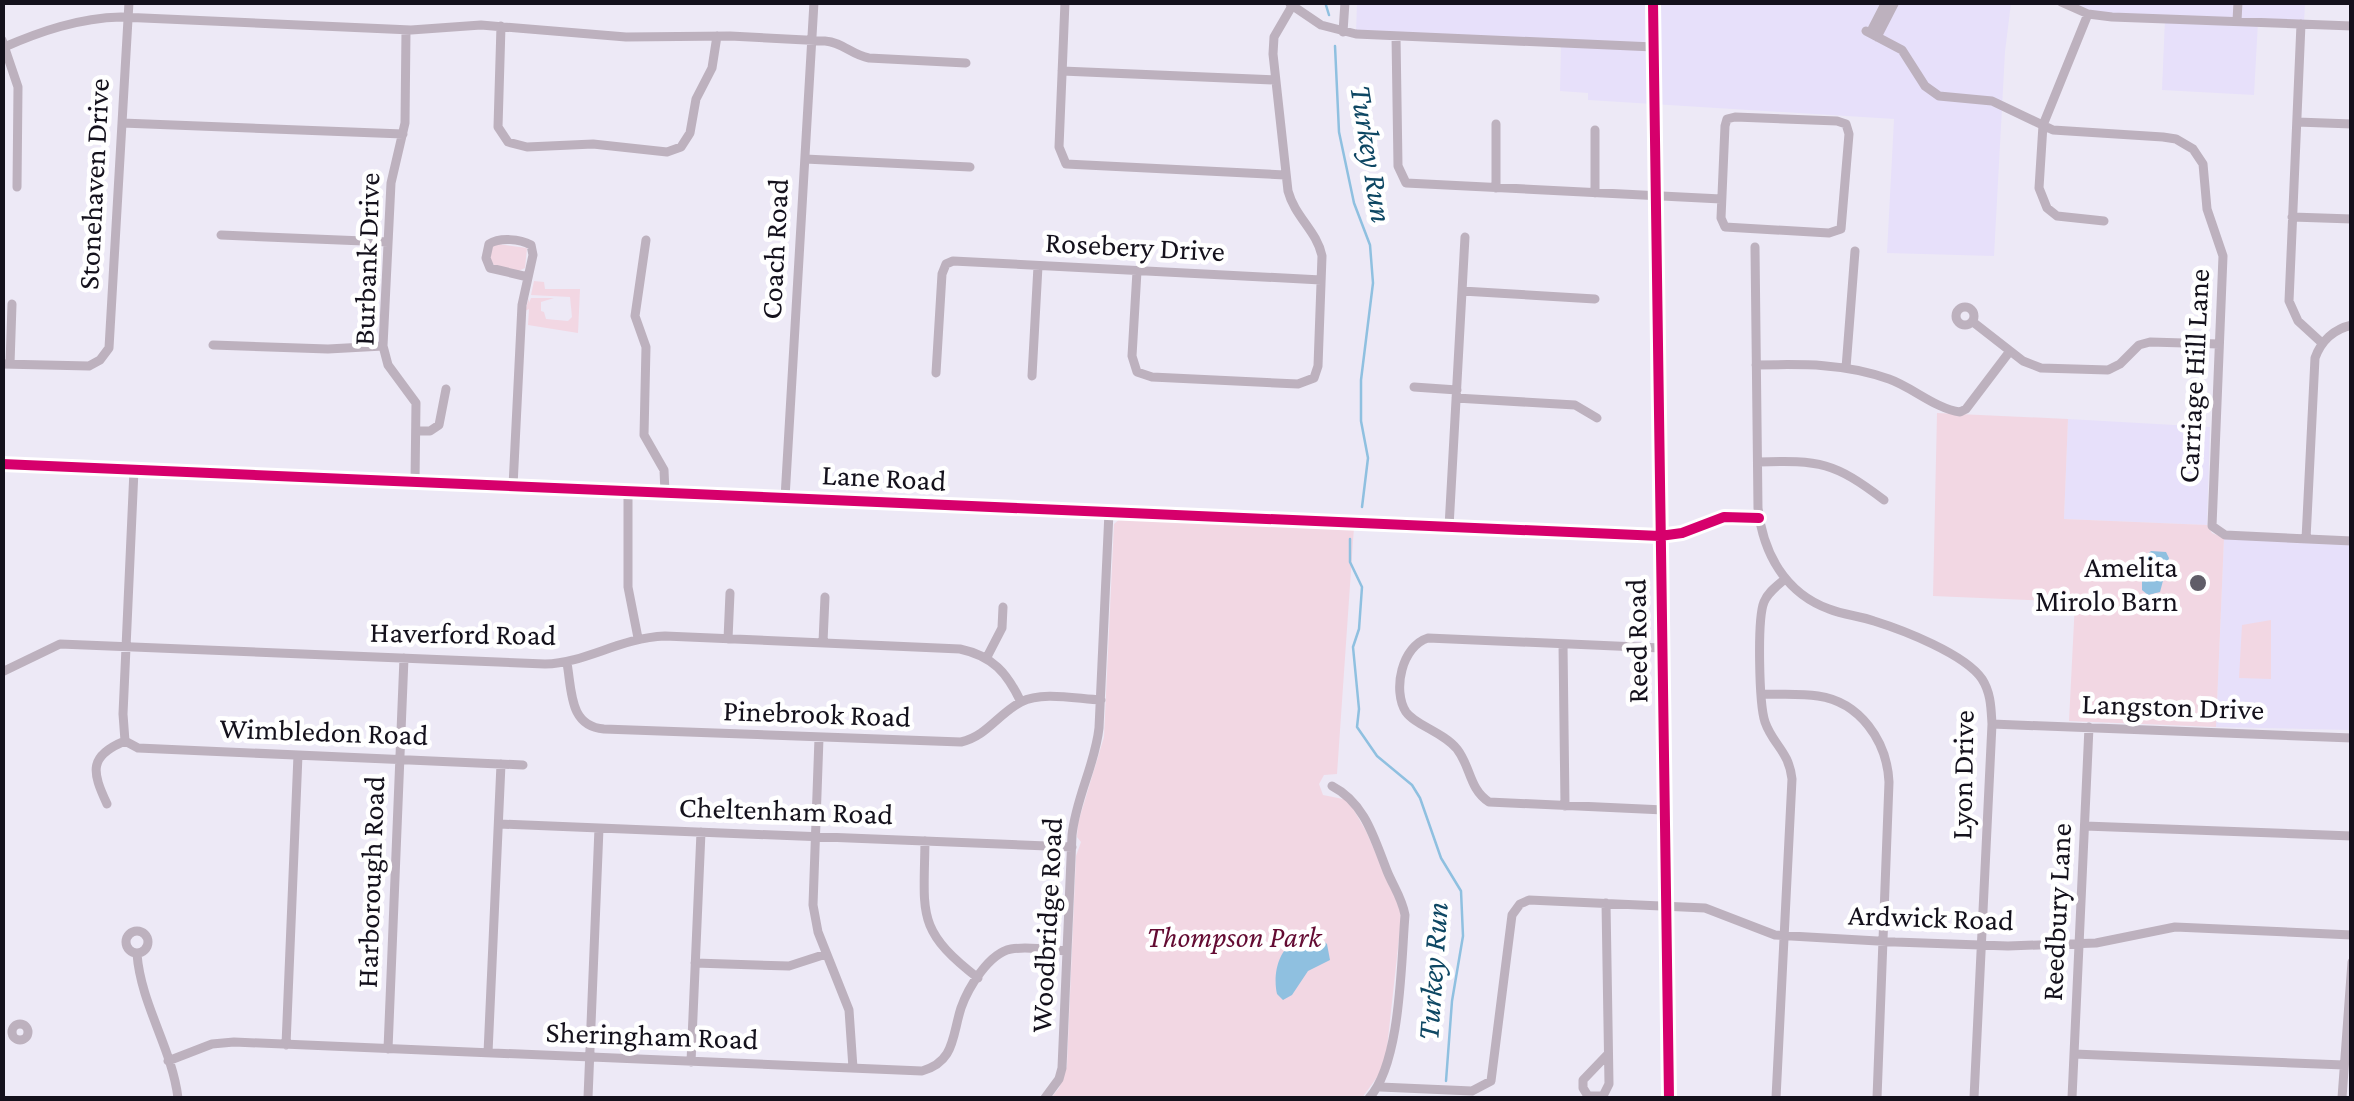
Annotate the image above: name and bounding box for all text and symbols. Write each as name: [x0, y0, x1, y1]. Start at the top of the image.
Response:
street label: Stonehaven Drive: [71, 78, 115, 290]
water label: Turkey Run: [1343, 83, 1401, 225]
street label: Burbank Drive: [346, 172, 386, 346]
street label: Coach Road: [754, 177, 794, 320]
street label: Rosebery Drive: [1044, 225, 1226, 268]
street label: Carriage Hill Lane: [2171, 268, 2216, 484]
street label: Lane Road: [821, 457, 947, 497]
place label: Amelita Mirolo Barn: [2035, 550, 2178, 617]
marker: Amelita Mirolo Barn: [2187, 572, 2209, 594]
street label: Reed Road: [1618, 578, 1654, 704]
street label: Haverford Road: [369, 615, 557, 651]
street label: Langston Drive: [2081, 686, 2265, 727]
street label: Pinebrook Road: [722, 693, 912, 733]
street label: Lyon Drive: [1944, 710, 1981, 840]
street label: Wimbledon Road: [219, 711, 429, 751]
street label: Harborough Road: [350, 775, 391, 989]
street label: Cheltenham Road: [678, 790, 894, 830]
street label: Woodbridge Road: [1024, 816, 1069, 1034]
street label: Reedbury Lane: [2035, 822, 2078, 1002]
street label: Ardwick Road: [1848, 898, 2015, 936]
water label: Turkey Run: [1409, 900, 1455, 1042]
park label: Thompson Park: [1147, 920, 1323, 954]
street label: Sheringham Road: [545, 1015, 759, 1056]

